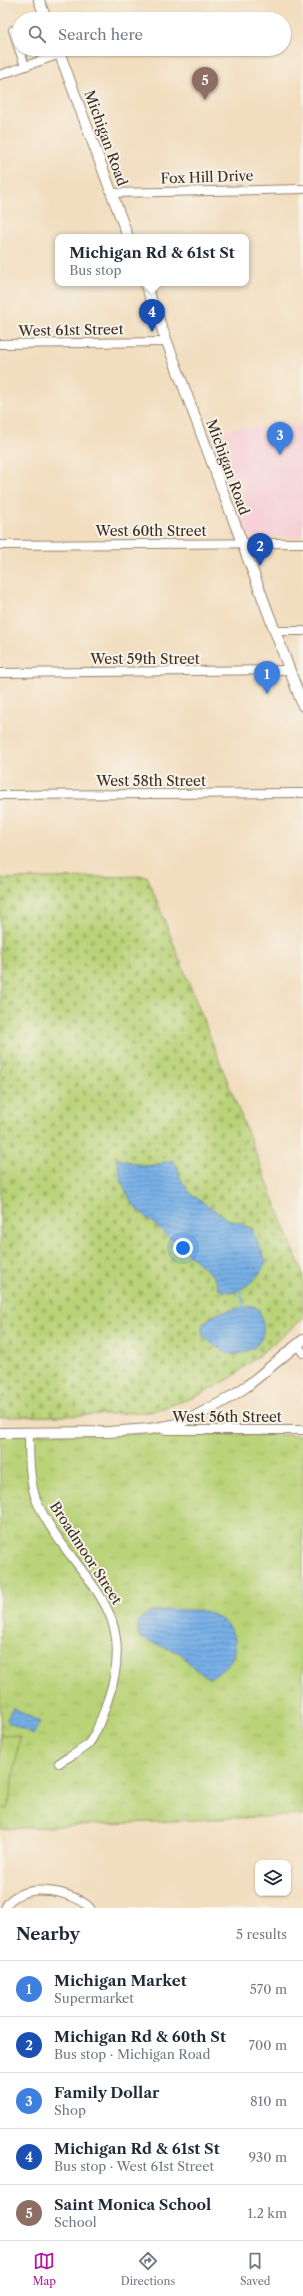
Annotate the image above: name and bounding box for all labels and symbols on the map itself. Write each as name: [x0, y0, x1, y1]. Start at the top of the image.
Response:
pin: 5: [192, 67, 218, 100]
street label: Michigan Road: [80, 88, 132, 189]
street label: Fox Hill Drive: [160, 166, 254, 188]
pin: 4: [139, 299, 165, 332]
street label: West 61st Street: [17, 320, 124, 340]
street label: Michigan Road: [202, 417, 254, 518]
pin: 3: [267, 422, 293, 455]
street label: West 60th Street: [95, 522, 206, 540]
pin: 2: [247, 533, 273, 566]
street label: West 59th Street: [89, 650, 200, 668]
pin: 1: [254, 661, 280, 694]
street label: West 58th Street: [95, 772, 206, 790]
your location: [173, 1238, 193, 1258]
street label: West 56th Street: [171, 1408, 282, 1426]
street label: Broadmoor Street: [46, 1498, 126, 1608]

